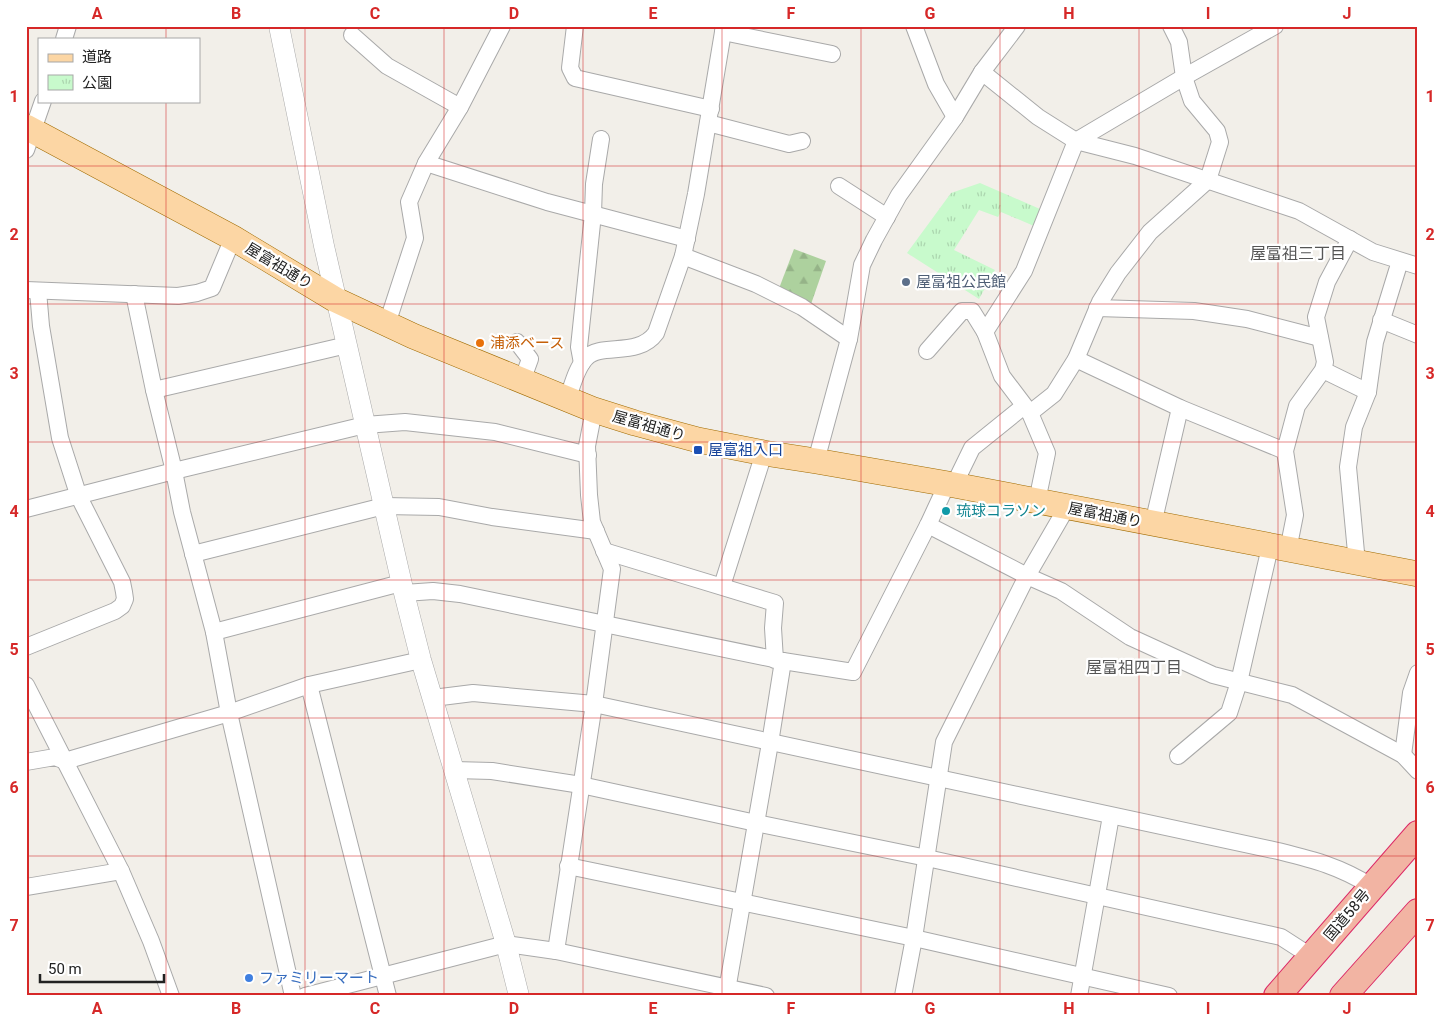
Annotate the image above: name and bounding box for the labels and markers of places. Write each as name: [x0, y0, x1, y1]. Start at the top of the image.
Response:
place label: 屋冨祖公民館: [916, 273, 1006, 291]
marker: 屋冨祖公民館: [900, 276, 912, 288]
place label: 浦添ベース: [490, 334, 564, 352]
marker: 浦添ベース: [474, 337, 486, 349]
place label: 屋富祖入口: [708, 441, 783, 459]
marker: 屋富祖入口: [692, 444, 704, 456]
place label: 琉球コラソン: [956, 502, 1046, 520]
marker: 琉球コラソン: [940, 505, 952, 517]
place label: ファミリーマート: [259, 969, 379, 987]
marker: ファミリーマート: [243, 972, 255, 984]

